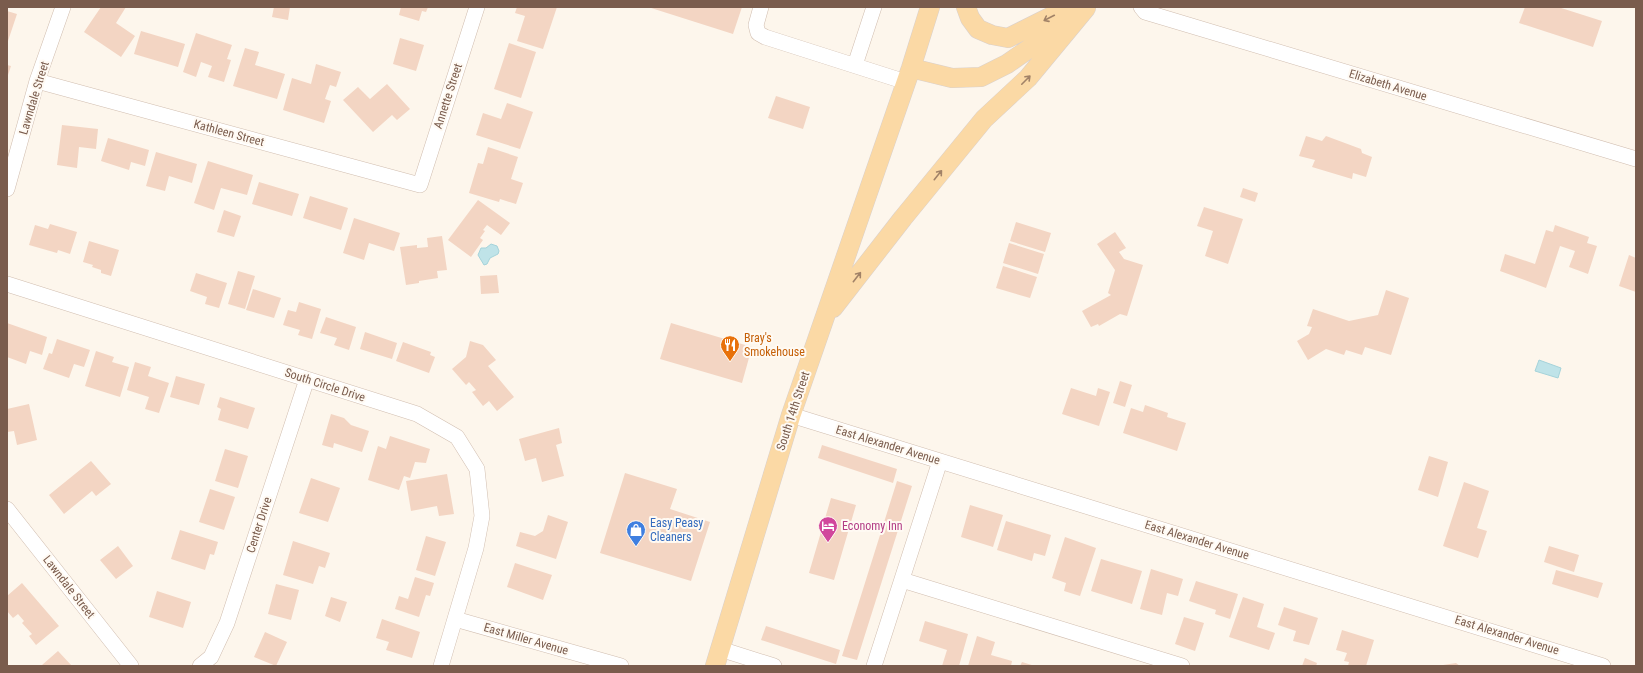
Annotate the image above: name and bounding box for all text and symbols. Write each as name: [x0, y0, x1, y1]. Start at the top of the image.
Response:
one-way arrow: [1043, 15, 1055, 22]
street label: Lawndale Street: [16, 59, 52, 136]
street label: Annette Street: [431, 61, 465, 130]
street label: Elizabeth Avenue: [1347, 67, 1429, 104]
one-way arrow: [1021, 75, 1031, 85]
street label: Kathleen Street: [192, 117, 266, 149]
one-way arrow: [934, 170, 942, 181]
one-way arrow: [853, 272, 861, 283]
place label: Bray's Smokehouse: [744, 331, 805, 359]
restaurant icon: Bray's Smokehouse: [719, 334, 741, 362]
street label: South Circle Drive: [283, 365, 367, 405]
street label: South 14th Street: [774, 369, 812, 452]
street label: East Alexander Avenue: [834, 422, 942, 468]
street label: Center Drive: [243, 495, 275, 555]
hotel icon: Economy Inn: [817, 515, 839, 543]
place label: Easy Peasy Cleaners: [650, 516, 703, 544]
street label: East Alexander Avenue: [1143, 517, 1251, 563]
shop icon: Easy Peasy Cleaners: [625, 519, 647, 547]
place label: Economy Inn: [842, 519, 903, 533]
street label: Lawndale Street: [40, 553, 98, 622]
street label: East Alexander Avenue: [1453, 612, 1561, 658]
street label: East Miller Avenue: [482, 620, 570, 658]

